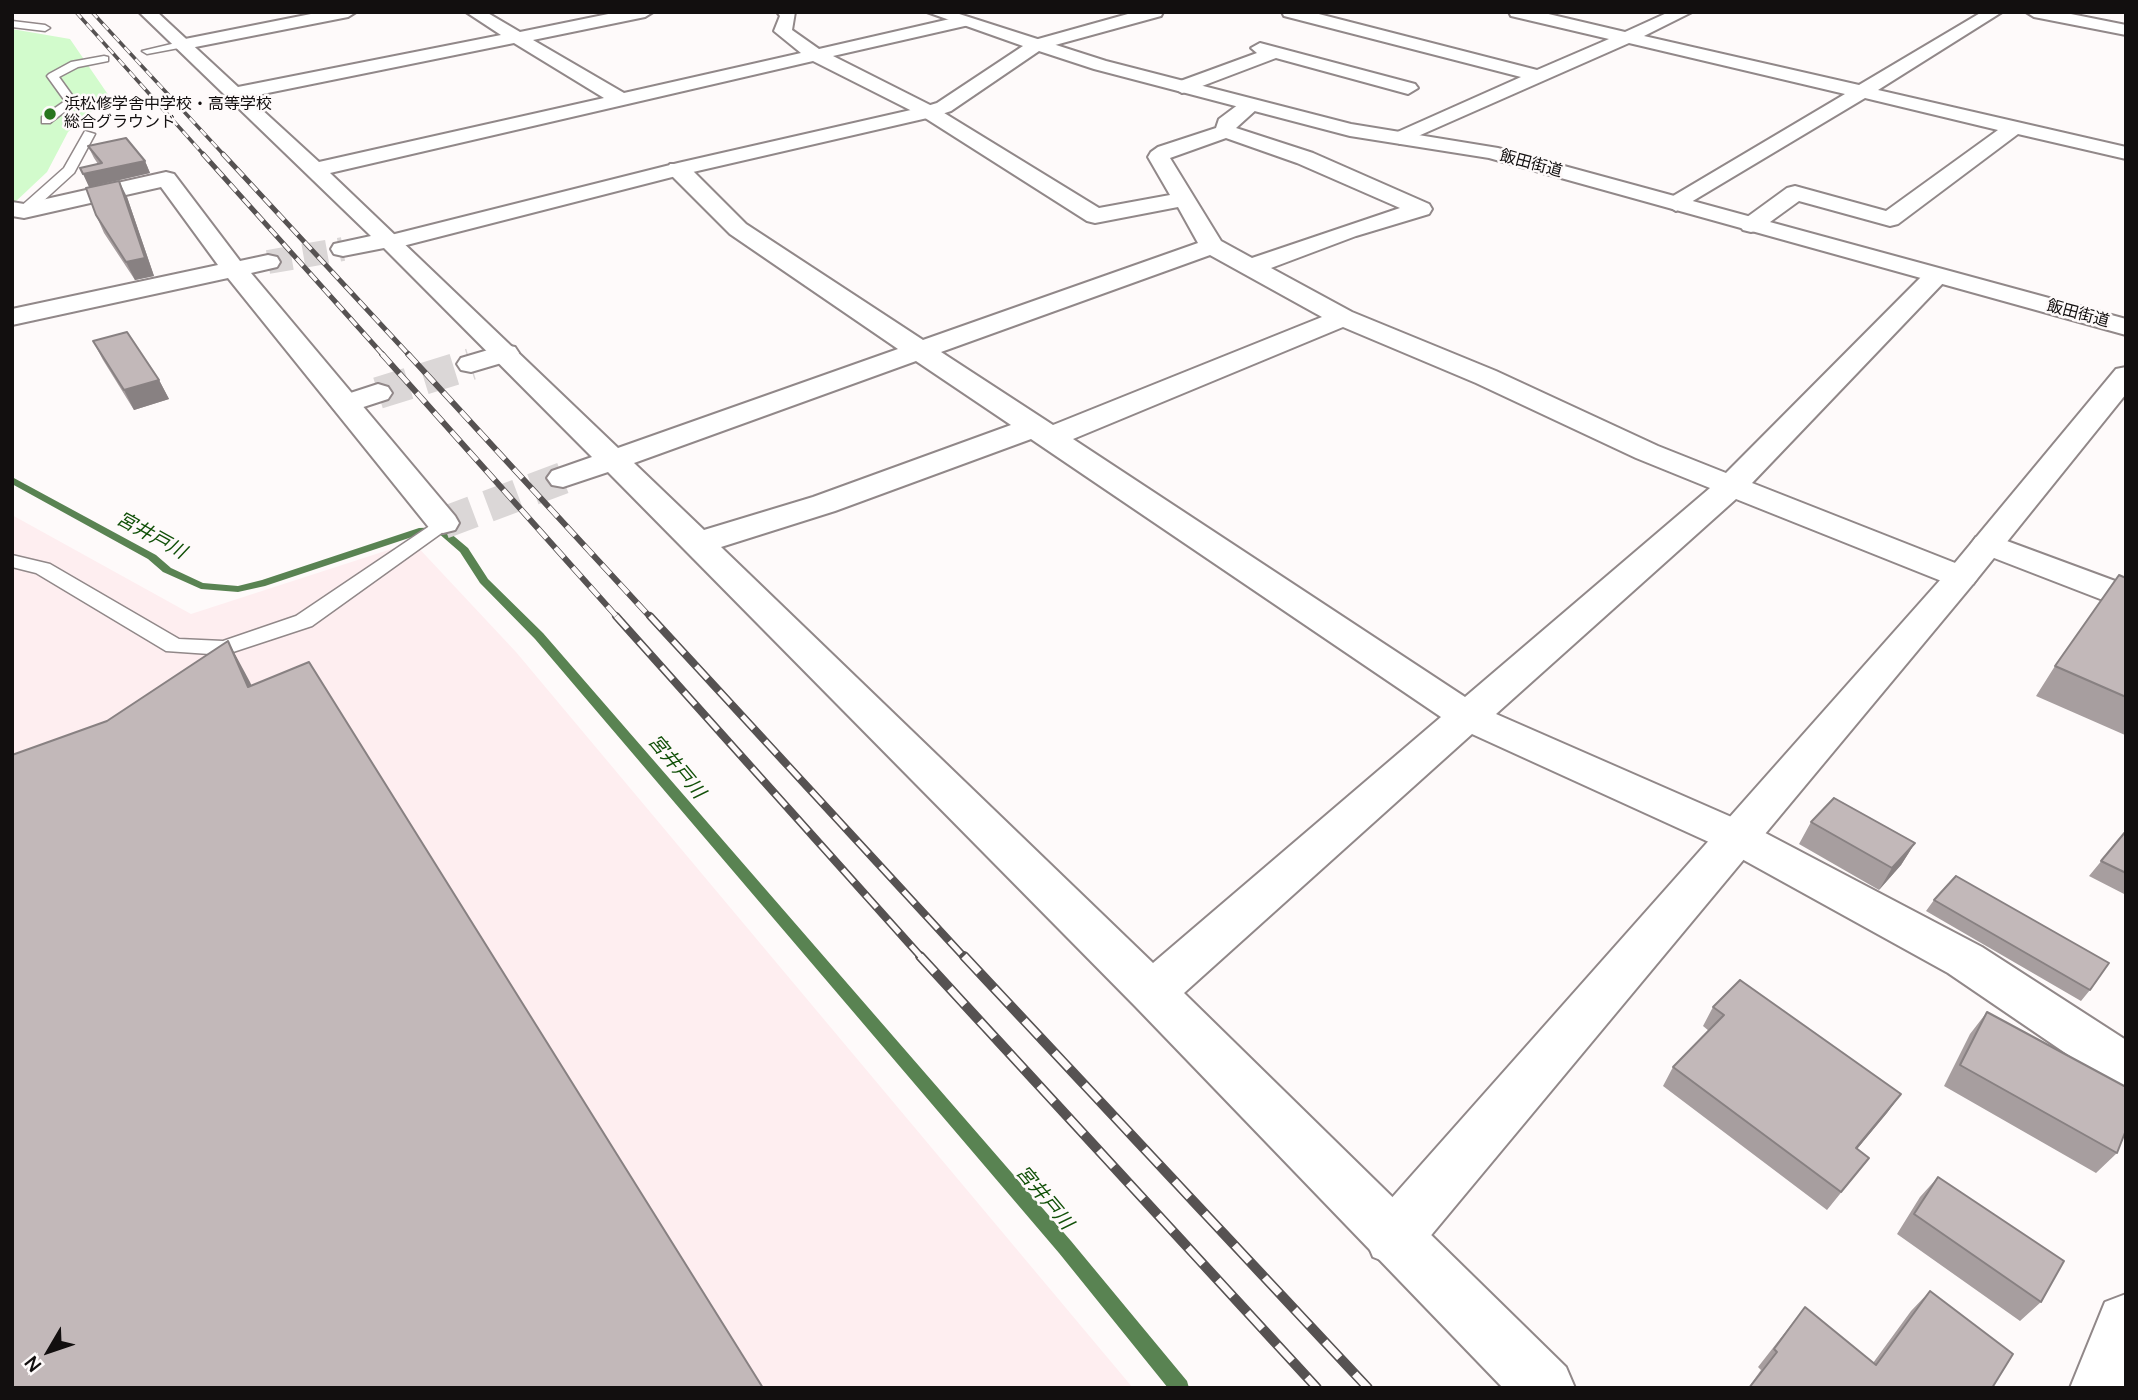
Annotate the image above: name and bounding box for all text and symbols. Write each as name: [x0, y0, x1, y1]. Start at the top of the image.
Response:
place label: 浜松修学舎中学校・高等学校 総合グラウンド: [64, 95, 272, 133]
marker: 浜松修学舎中学校・高等学校 総合グラウンド: [42, 106, 58, 122]
street label: 飯田街道: [1498, 146, 1564, 182]
street label: 飯田街道: [2045, 296, 2111, 332]
water label: 宮井戸川: [112, 508, 190, 564]
water label: 宮井戸川: [643, 731, 709, 803]
water label: 宮井戸川: [1011, 1162, 1077, 1234]
north arrow: [14, 1316, 84, 1386]
text: N: [18, 1351, 47, 1378]

